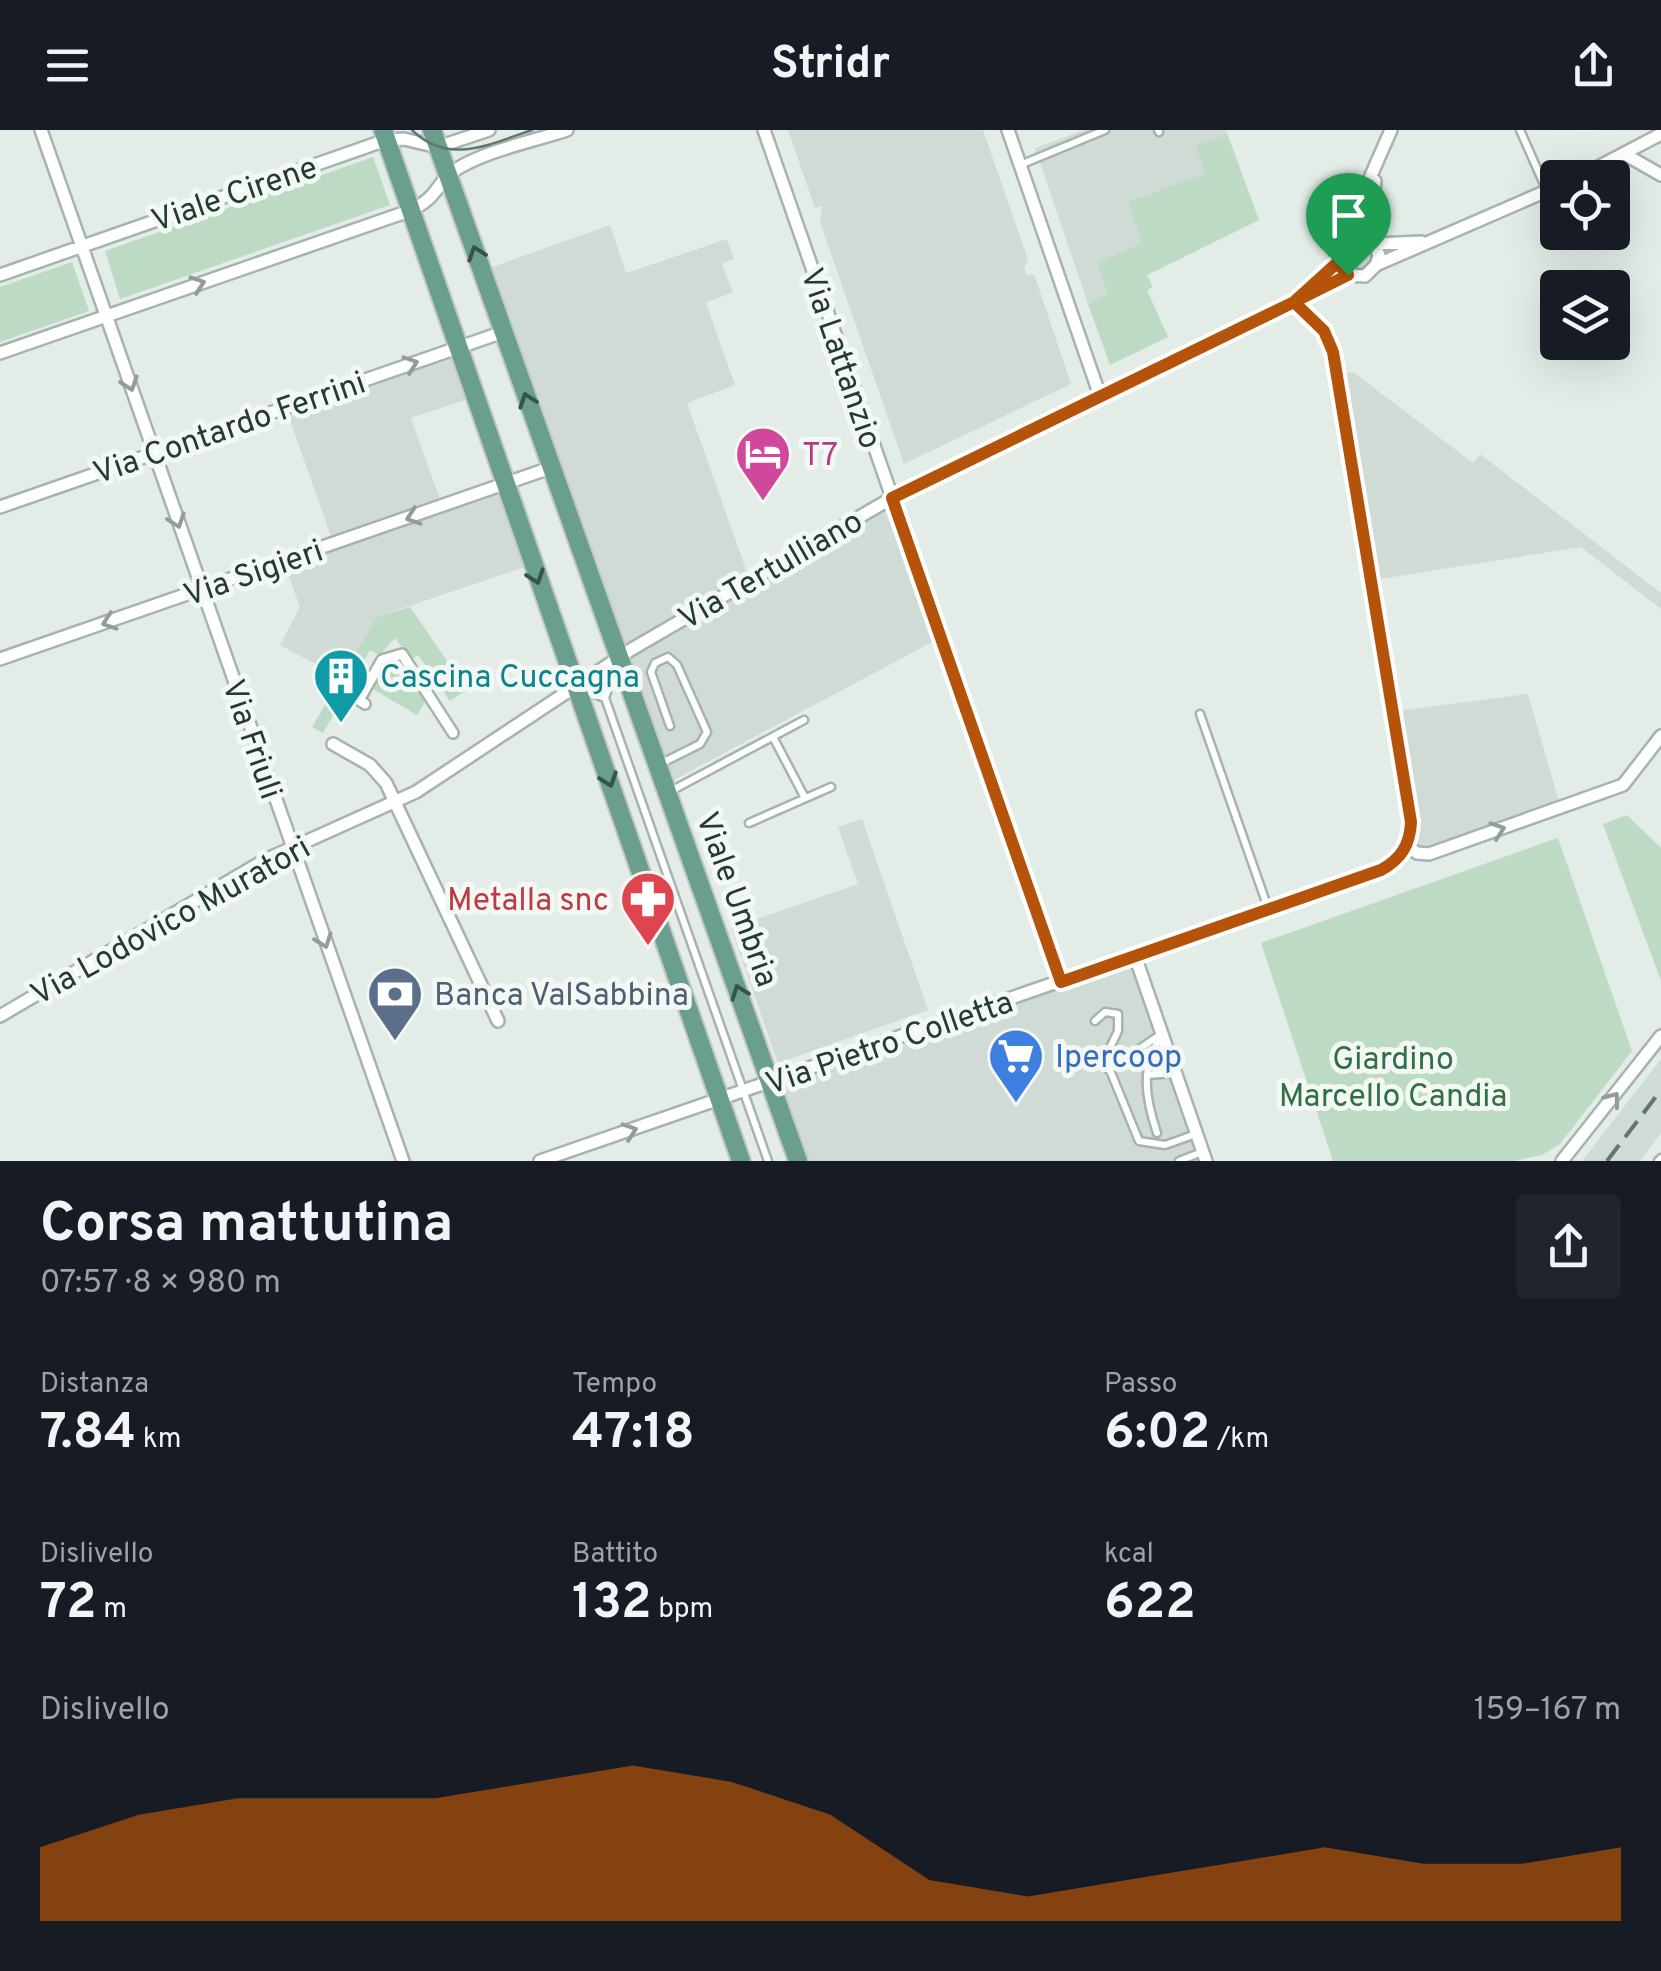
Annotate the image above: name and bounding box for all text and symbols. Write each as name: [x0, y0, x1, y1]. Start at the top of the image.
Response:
text: Stridr: [771, 37, 890, 94]
icon: menu: [40, 38, 95, 93]
icon: share: [1566, 38, 1621, 93]
street label: Viale Cirene: [147, 149, 323, 243]
map controls: [1540, 160, 1630, 360]
button: locate: [1540, 160, 1630, 250]
pin: [1306, 173, 1391, 276]
icon: arrive: [1321, 188, 1376, 243]
one-way arrow: [467, 245, 488, 262]
street label: Via Lattanzio: [790, 263, 889, 455]
button: layers: [1540, 270, 1630, 360]
one-way arrow: [188, 275, 205, 296]
one-way arrow: [401, 355, 419, 376]
street label: Via Contardo Ferrini: [89, 364, 371, 495]
one-way arrow: [118, 375, 138, 392]
one-way arrow: [518, 392, 538, 409]
hotel icon: T7: [733, 424, 793, 503]
place label: T7: [802, 437, 838, 477]
street label: Via Tertulliano: [672, 503, 871, 640]
one-way arrow: [405, 505, 422, 525]
one-way arrow: [166, 512, 186, 529]
street label: Via Sigieri: [179, 532, 329, 617]
one-way arrow: [524, 567, 545, 584]
one-way arrow: [101, 610, 119, 631]
building icon: Cascina Cuccagna: [311, 646, 371, 725]
place label: Cascina Cuccagna: [380, 659, 640, 699]
street label: Via Friuli: [211, 675, 289, 805]
one-way arrow: [597, 770, 618, 787]
street label: Viale Umbria: [685, 807, 785, 993]
one-way arrow: [1488, 821, 1505, 842]
street label: Via Lodovico Muratori: [25, 829, 318, 1016]
pharmacy icon: Metalla snc: [618, 869, 678, 948]
place label: Metalla snc: [447, 882, 609, 922]
one-way arrow: [312, 931, 333, 948]
bank icon: Banca ValSabbina: [365, 964, 425, 1043]
place label: Banca ValSabbina: [434, 977, 689, 1017]
one-way arrow: [730, 984, 751, 1001]
street label: Via Pietro Colletta: [761, 984, 1019, 1106]
supermarket icon: Ipercoop: [986, 1026, 1046, 1105]
place label: Ipercoop: [1055, 1039, 1182, 1079]
park label: Giardino Marcello Candia: [1279, 1041, 1507, 1118]
one-way arrow: [1601, 1092, 1618, 1110]
one-way arrow: [620, 1122, 637, 1142]
text: Corsa mattutina: [40, 1191, 453, 1261]
button: share: [1516, 1194, 1621, 1299]
text: 07:57 · 8 × 980 m: [40, 1264, 281, 1304]
text: Distanza: [40, 1367, 149, 1403]
text: Tempo: [572, 1367, 657, 1403]
text: Passo: [1104, 1367, 1177, 1403]
text: 7.84: [40, 1403, 136, 1466]
text: 47:18: [572, 1403, 695, 1466]
text: 6:02: [1104, 1403, 1210, 1466]
text: km: [136, 1422, 182, 1458]
text: /km: [1210, 1422, 1269, 1458]
text: Dislivello: [40, 1537, 153, 1573]
text: Battito: [572, 1537, 658, 1573]
text: kcal: [1104, 1537, 1154, 1573]
text: 72: [40, 1573, 97, 1636]
text: 132: [572, 1573, 652, 1636]
text: 622: [1104, 1573, 1196, 1636]
text: m: [97, 1592, 127, 1628]
text: bpm: [652, 1592, 713, 1628]
text: Dislivello: [40, 1691, 170, 1731]
text: 159–167 m: [1474, 1691, 1621, 1731]

